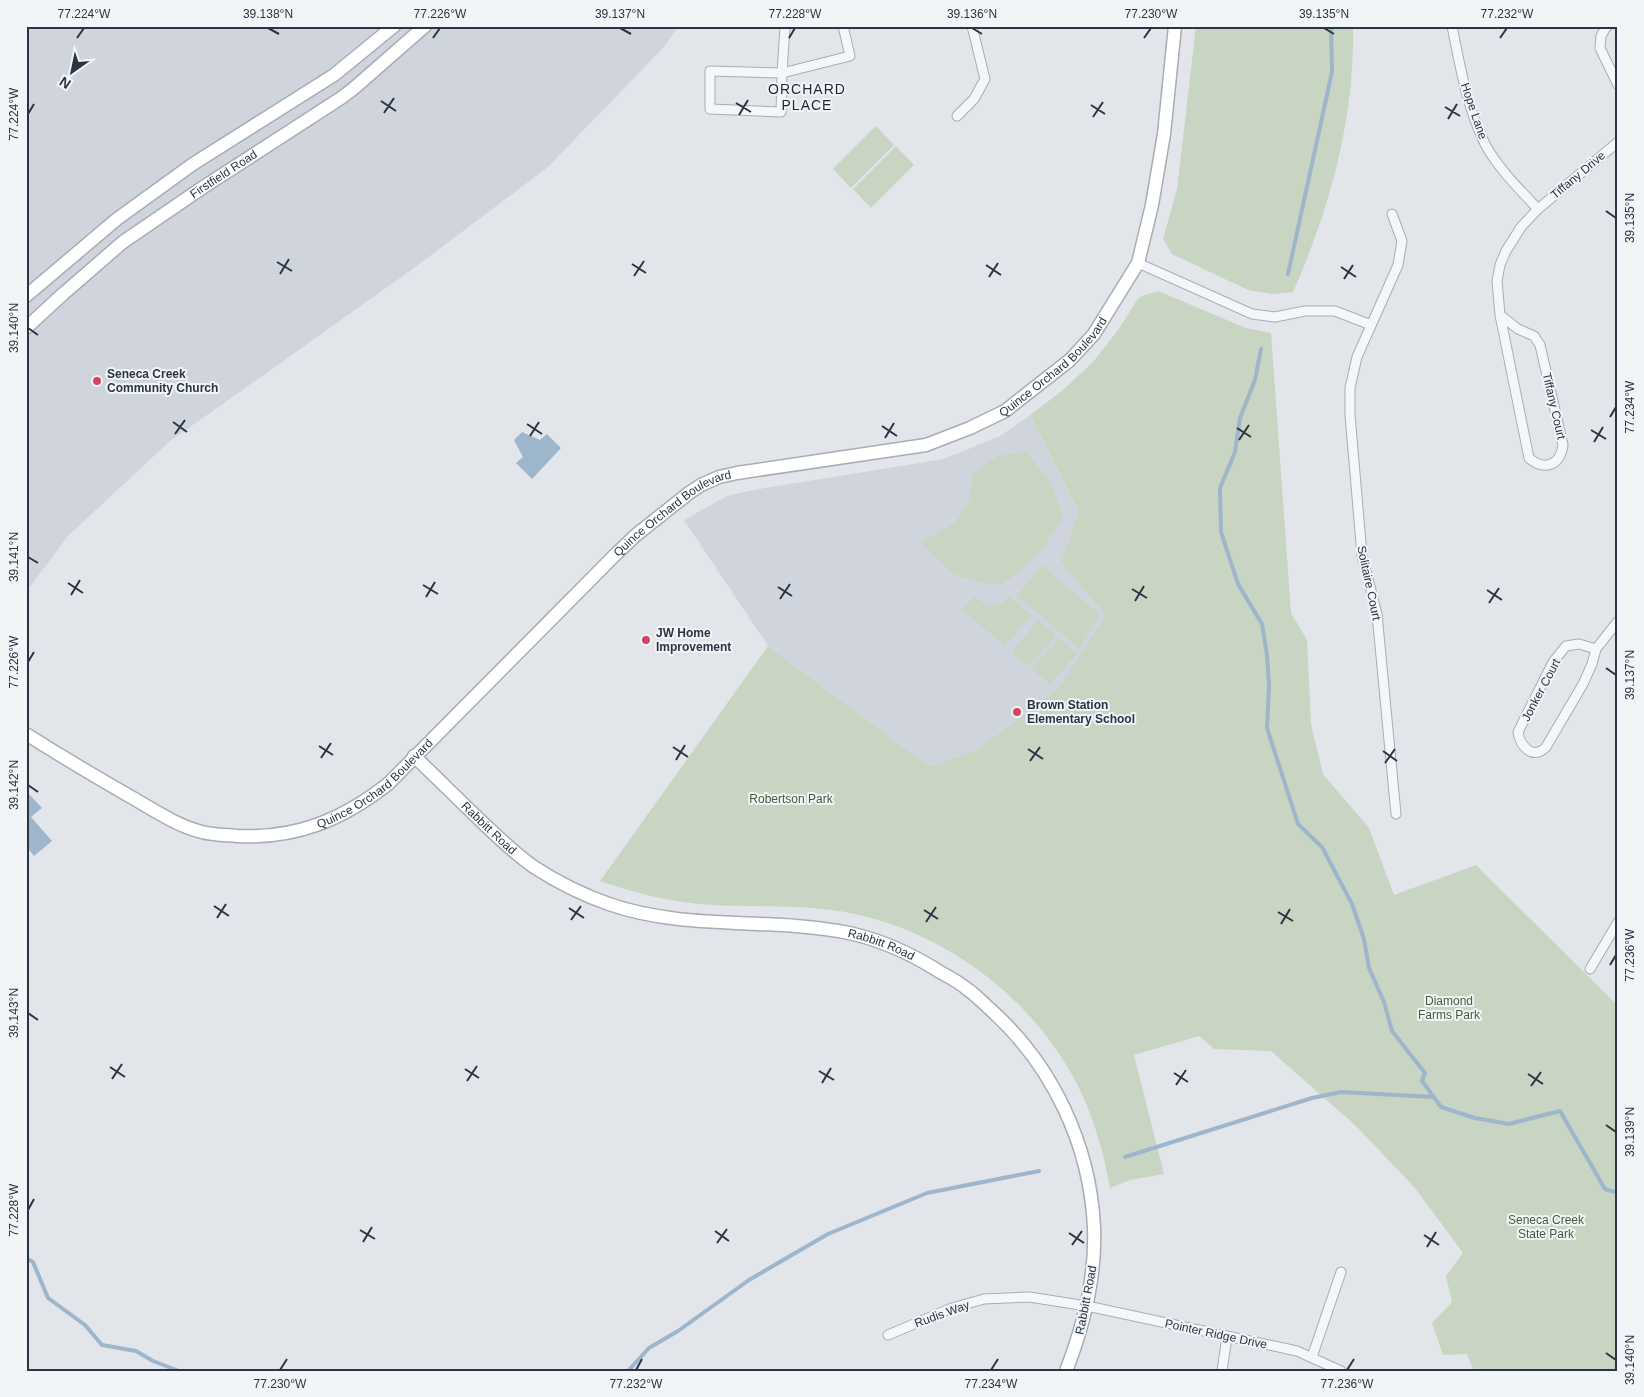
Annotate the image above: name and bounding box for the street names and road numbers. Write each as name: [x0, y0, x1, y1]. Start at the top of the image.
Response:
street label: Hope Lane: [1458, 81, 1490, 141]
street label: Firstfield Road: [187, 147, 260, 201]
street label: Tiffany Drive: [1548, 148, 1608, 202]
street label: Quince Orchard Boulevard: [997, 314, 1110, 420]
street label: Tiffany Court: [1540, 371, 1569, 441]
street label: Quince Orchard Boulevard: [611, 468, 733, 560]
street label: Solitaire Court: [1354, 544, 1384, 622]
street label: Jonker Court: [1519, 656, 1564, 724]
street label: Quince Orchard Boulevard: [315, 736, 436, 831]
street label: Rabbitt Road: [458, 799, 519, 857]
street label: Rabbitt Road: [846, 926, 917, 963]
street label: Rabbitt Road: [1072, 1264, 1100, 1336]
street label: Rudis Way: [913, 1298, 971, 1330]
street label: Pointer Ridge Drive: [1164, 1316, 1269, 1352]

